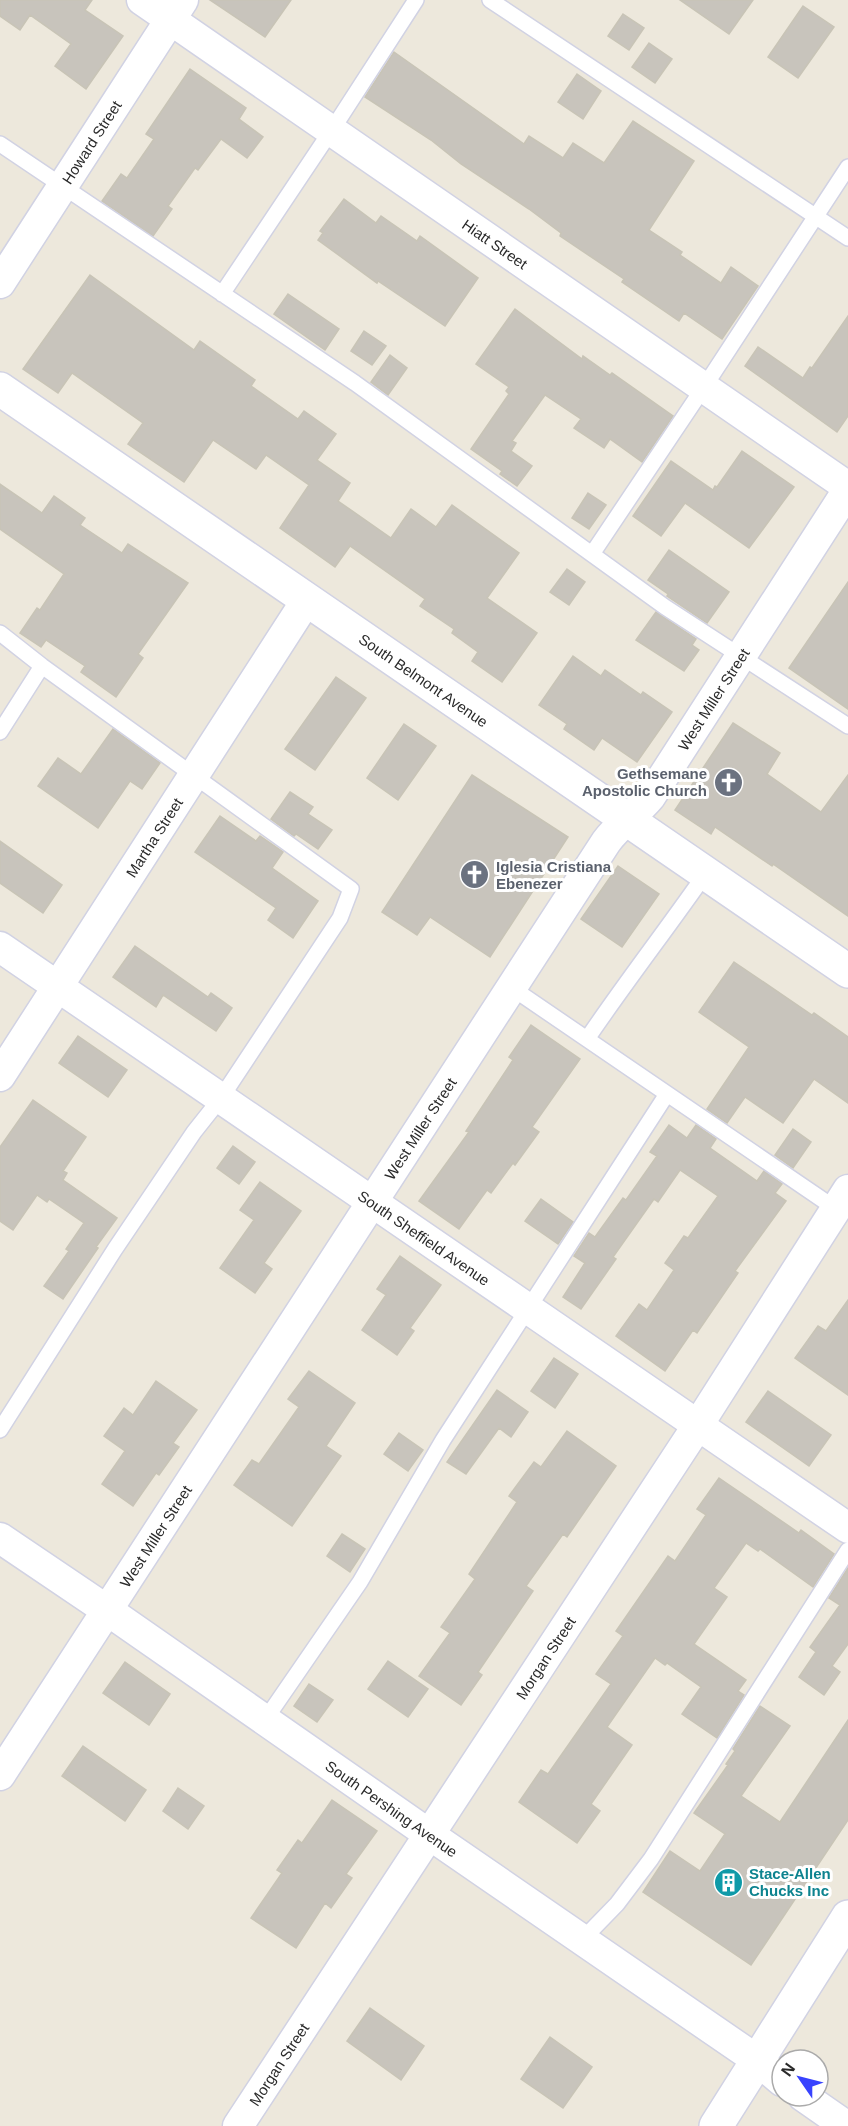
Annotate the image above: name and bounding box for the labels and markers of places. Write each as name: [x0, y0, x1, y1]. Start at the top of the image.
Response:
place label: Gethsemane Apostolic Church: [582, 765, 707, 799]
church icon: Gethsemane Apostolic Church: [712, 766, 744, 798]
place label: Iglesia Cristiana Ebenezer: [496, 858, 612, 892]
church icon: Iglesia Cristiana Ebenezer: [459, 859, 491, 891]
place label: Stace-Allen Chucks Inc: [749, 1865, 831, 1899]
building icon: Stace-Allen Chucks Inc: [712, 1866, 744, 1898]

